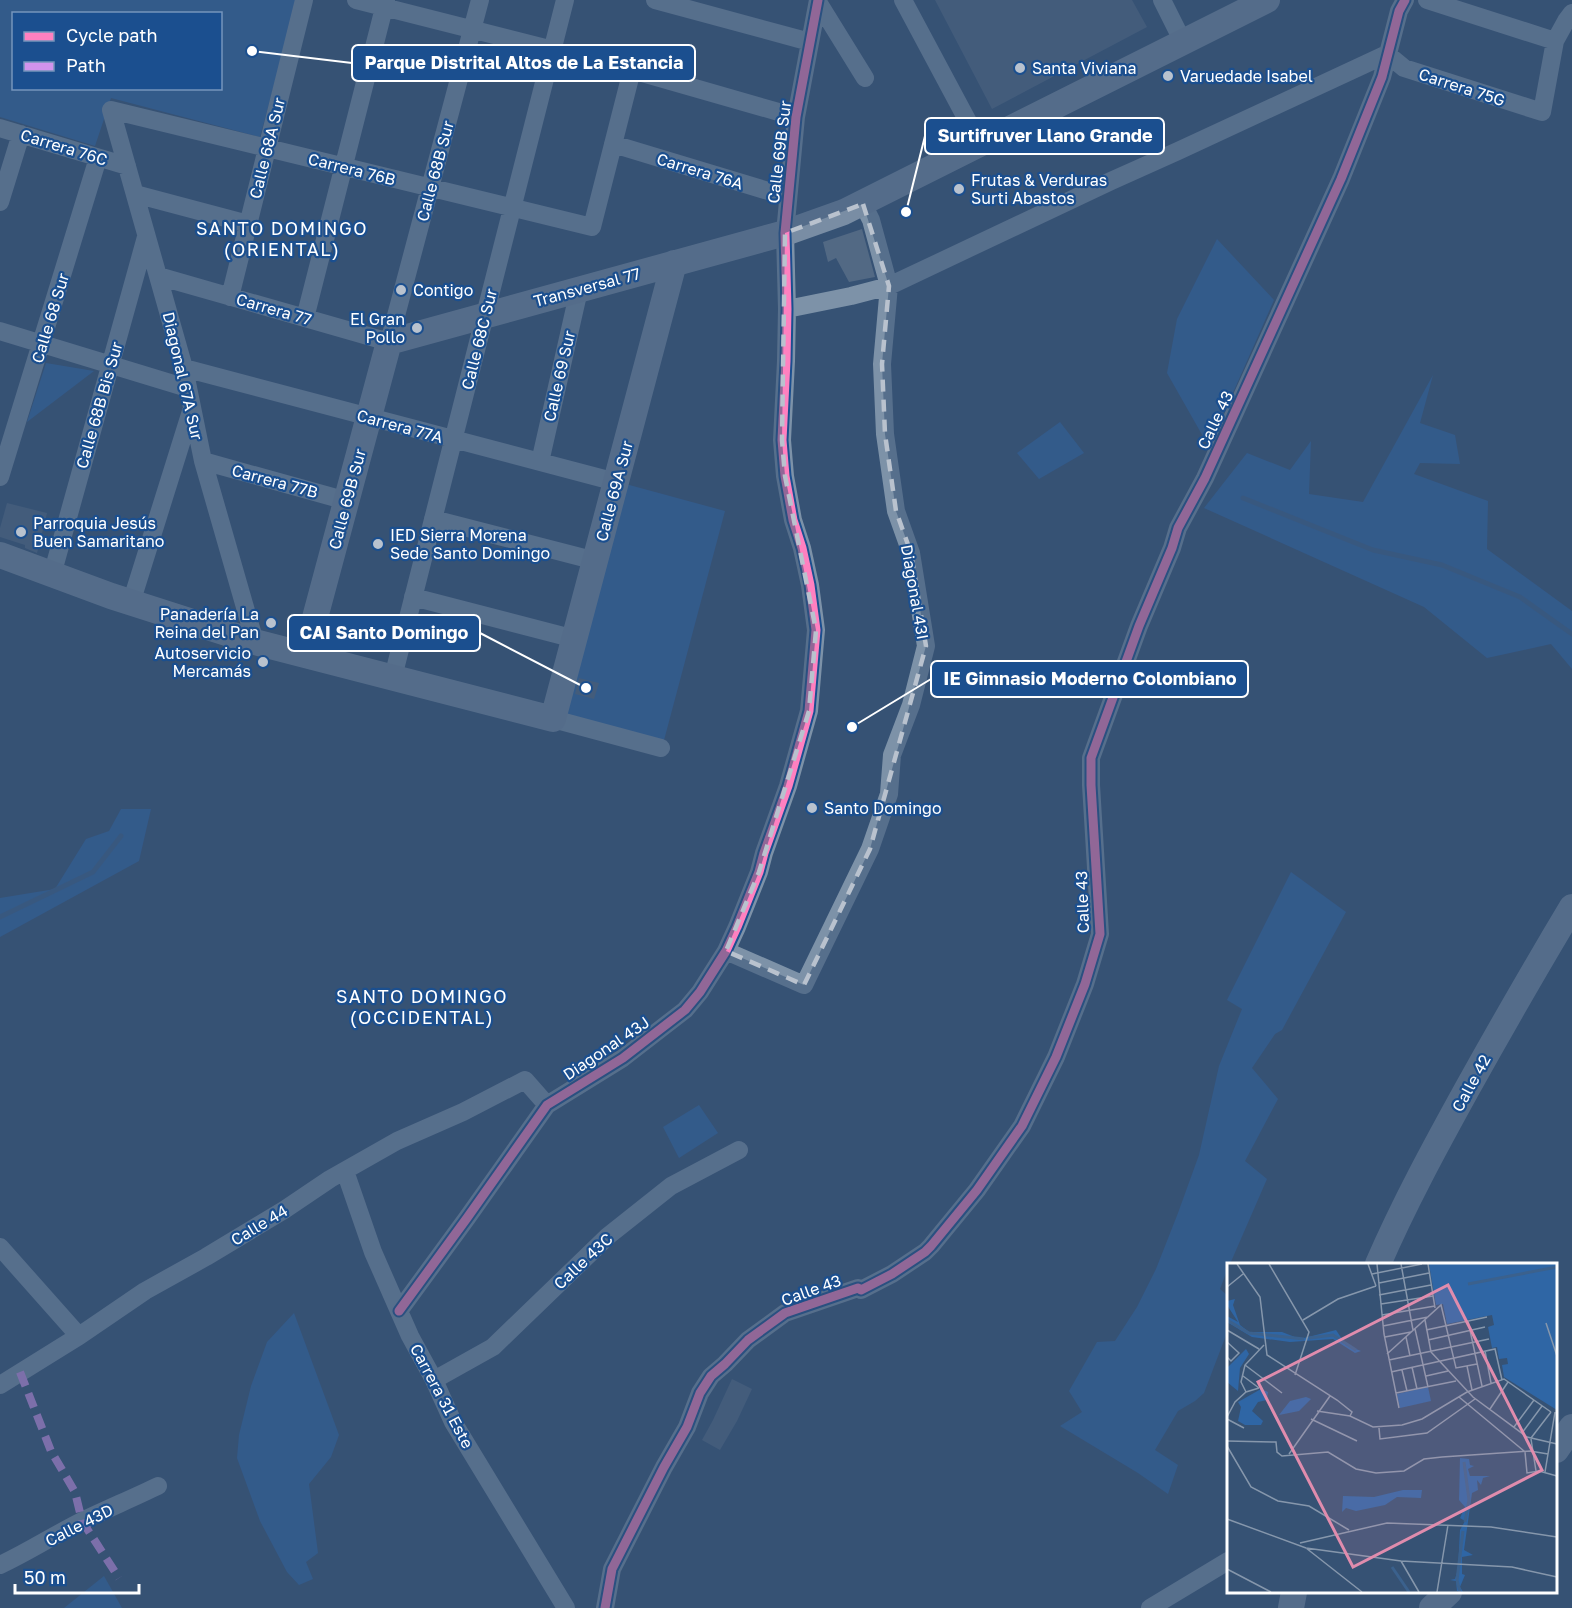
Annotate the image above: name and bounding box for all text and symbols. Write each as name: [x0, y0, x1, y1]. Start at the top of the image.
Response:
legend: [12, 12, 222, 90]
text: Cycle path: [66, 24, 158, 46]
callout: Parque Distrital Altos de La Estancia: [352, 45, 695, 81]
text: Parque Distrital Altos de La Estancia: [365, 51, 683, 73]
text: Path: [66, 54, 106, 76]
place label: Santa Viviana: [1032, 58, 1137, 78]
marker: Santa Viviana: [1013, 61, 1027, 75]
street label: Carrera 75G: [1416, 64, 1508, 110]
place label: Varuedade Isabel: [1180, 66, 1313, 86]
marker: Varuedade Isabel: [1161, 69, 1175, 83]
street label: Calle 68A Sur: [245, 95, 289, 201]
street label: Calle 69B Sur: [763, 99, 795, 205]
street label: Calle 68B Sur: [412, 118, 458, 224]
callout: Surtifruver Llano Grande: [925, 118, 1164, 154]
street label: Carrera 76C: [18, 124, 110, 170]
text: Surtifruver Llano Grande: [937, 124, 1153, 146]
street label: Carrera 76B: [306, 148, 398, 190]
street label: Carrera 76A: [654, 148, 746, 194]
place label: Frutas & Verduras Surti Abastos: [971, 170, 1107, 208]
marker: Frutas & Verduras Surti Abastos: [952, 182, 966, 196]
district label: SANTO DOMINGO (ORIENTAL): [196, 217, 368, 260]
street label: Transversal 77: [531, 263, 643, 311]
street label: Calle 68 Sur: [27, 271, 73, 365]
place label: Contigo: [413, 280, 473, 300]
marker: Contigo: [394, 283, 408, 297]
street label: Calle 68C Sur: [457, 286, 501, 392]
street label: Carrera 77: [234, 289, 314, 329]
place label: El Gran Pollo: [350, 309, 405, 347]
street label: Diagonal 67A Sur: [159, 310, 207, 442]
marker: El Gran Pollo: [410, 321, 424, 335]
street label: Calle 69 Sur: [539, 329, 579, 423]
street label: Calle 68B Bis Sur: [71, 339, 127, 471]
street label: Calle 43: [1193, 387, 1237, 453]
street label: Carrera 77A: [355, 405, 446, 447]
street label: Calle 69A Sur: [591, 438, 637, 544]
street label: Calle 69B Sur: [324, 446, 370, 552]
street label: Carrera 77B: [230, 460, 320, 502]
place label: Parroquia Jesús Buen Samaritano: [33, 513, 164, 551]
marker: Parroquia Jesús Buen Samaritano: [14, 525, 28, 539]
place label: IED Sierra Morena Sede Santo Domingo: [390, 525, 550, 563]
marker: IED Sierra Morena Sede Santo Domingo: [371, 537, 385, 551]
street label: Diagonal 43I: [897, 543, 933, 641]
place label: Panadería La Reina del Pan: [154, 604, 259, 642]
callout: CAI Santo Domingo: [288, 615, 480, 651]
marker: Panadería La Reina del Pan: [264, 616, 278, 630]
text: CAI Santo Domingo: [300, 621, 469, 643]
place label: Autoservicio Mercamás: [155, 643, 251, 681]
marker: Autoservicio Mercamás: [256, 655, 270, 669]
callout: IE Gimnasio Moderno Colombiano: [931, 661, 1248, 697]
text: IE Gimnasio Moderno Colombiano: [943, 667, 1237, 689]
place label: Santo Domingo: [824, 798, 942, 818]
marker: Santo Domingo: [805, 801, 819, 815]
street label: Calle 43: [1071, 870, 1093, 934]
district label: SANTO DOMINGO (OCCIDENTAL): [336, 985, 508, 1028]
street label: Diagonal 43J: [559, 1012, 653, 1084]
street label: Calle 42: [1447, 1051, 1495, 1115]
street label: Calle 44: [227, 1200, 291, 1250]
street label: Calle 43C: [549, 1229, 617, 1293]
inset map: [1227, 1263, 1557, 1593]
street label: Calle 43: [778, 1270, 844, 1310]
street label: Carrera 31 Este: [406, 1340, 478, 1452]
street label: Calle 43D: [42, 1499, 116, 1551]
scale bar: [15, 1557, 140, 1595]
text: 50 m: [24, 1566, 66, 1588]

